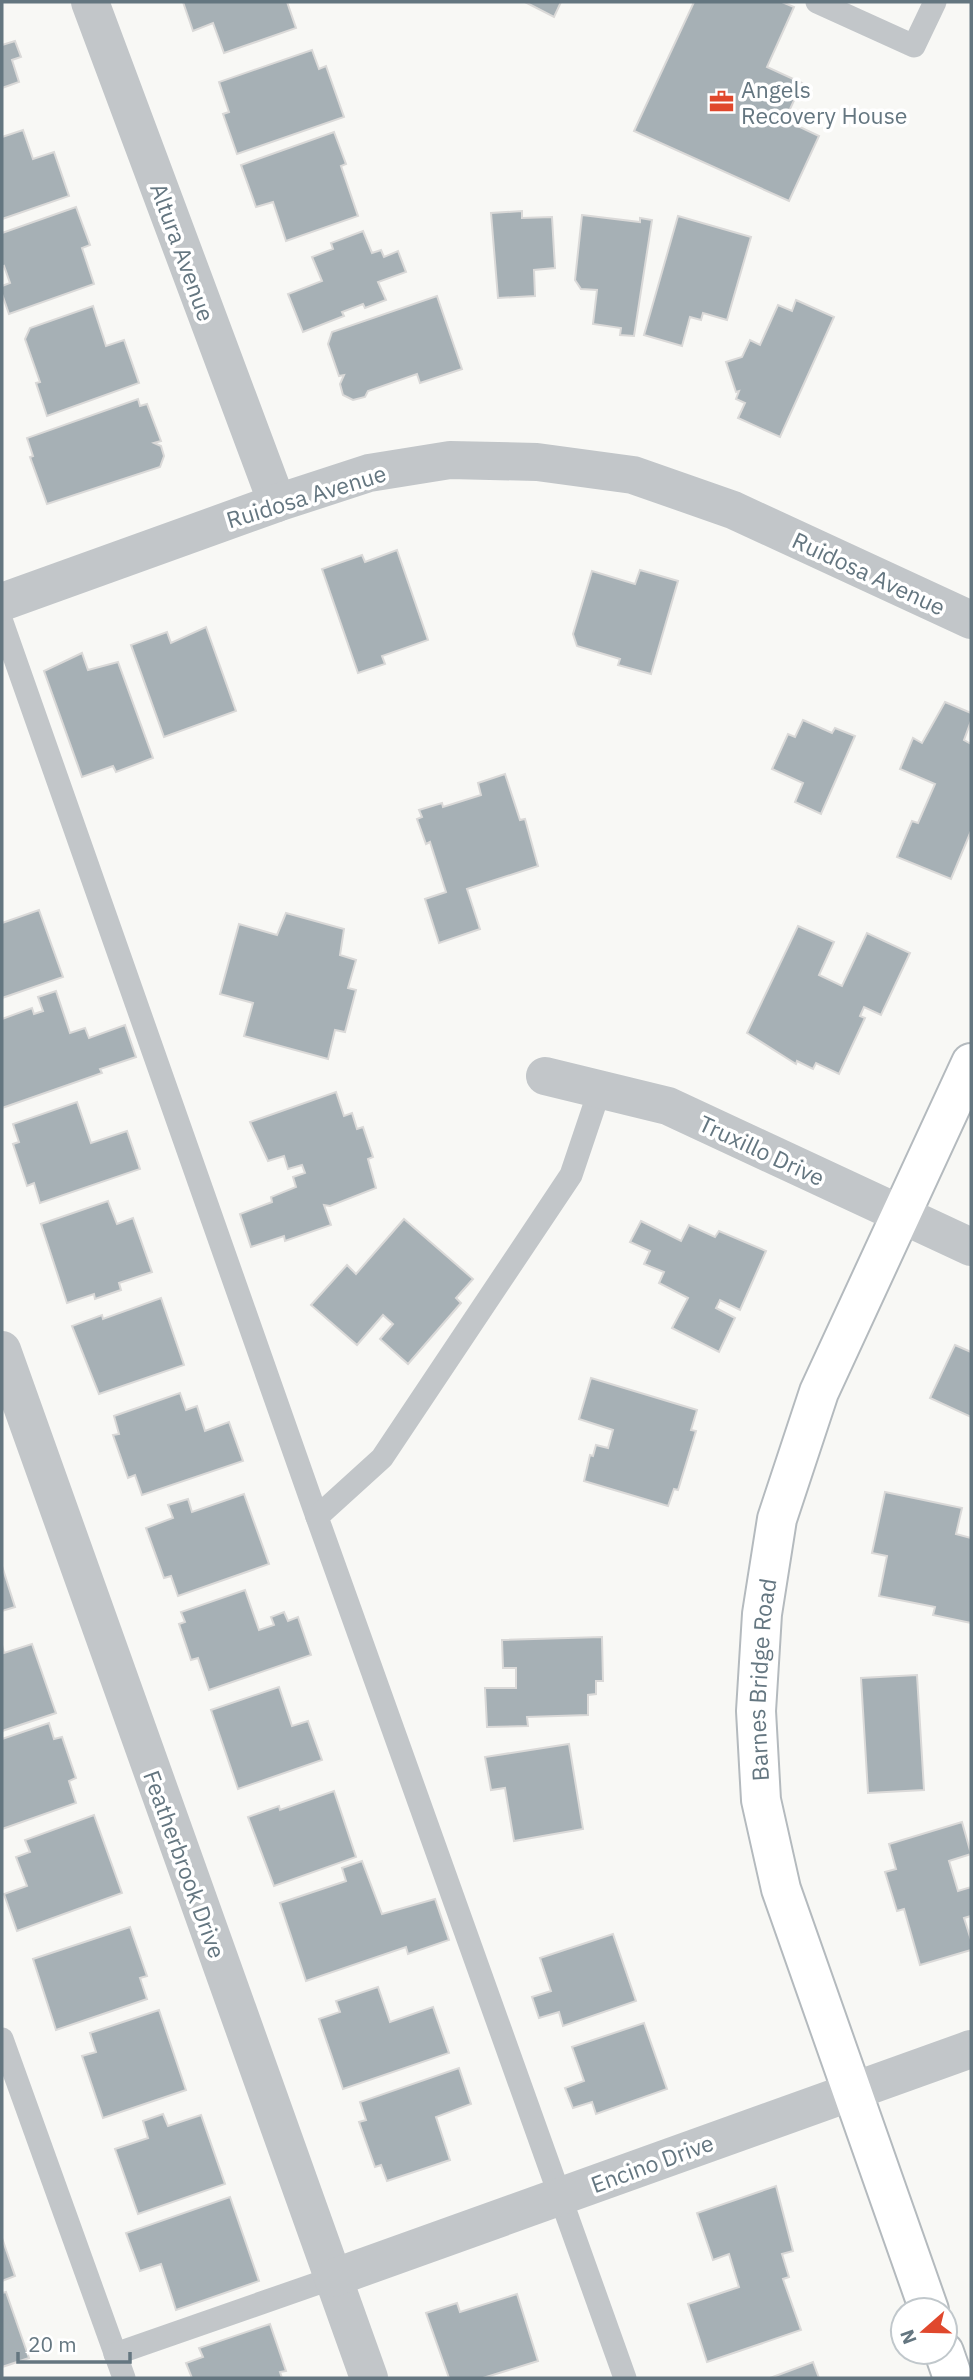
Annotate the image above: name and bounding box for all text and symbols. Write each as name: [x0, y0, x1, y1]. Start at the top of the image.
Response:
place label: Angels Recovery House: [741, 74, 908, 130]
office icon: Angels Recovery House: [707, 88, 735, 116]
street label: Altura Avenue: [144, 179, 222, 325]
street label: Ruidosa Avenue: [222, 457, 390, 535]
street label: Ruidosa Avenue: [788, 524, 950, 622]
street label: Truxillo Drive: [694, 1108, 830, 1192]
street label: Barnes Bridge Road: [741, 1576, 782, 1782]
street label: Featherbrook Drive: [137, 1766, 233, 1962]
street label: Encino Drive: [586, 2127, 718, 2199]
north arrow: [889, 2296, 959, 2366]
scale bar: [18, 2320, 130, 2364]
text: N: [894, 2326, 922, 2347]
text: 20 m: [28, 2330, 77, 2358]

